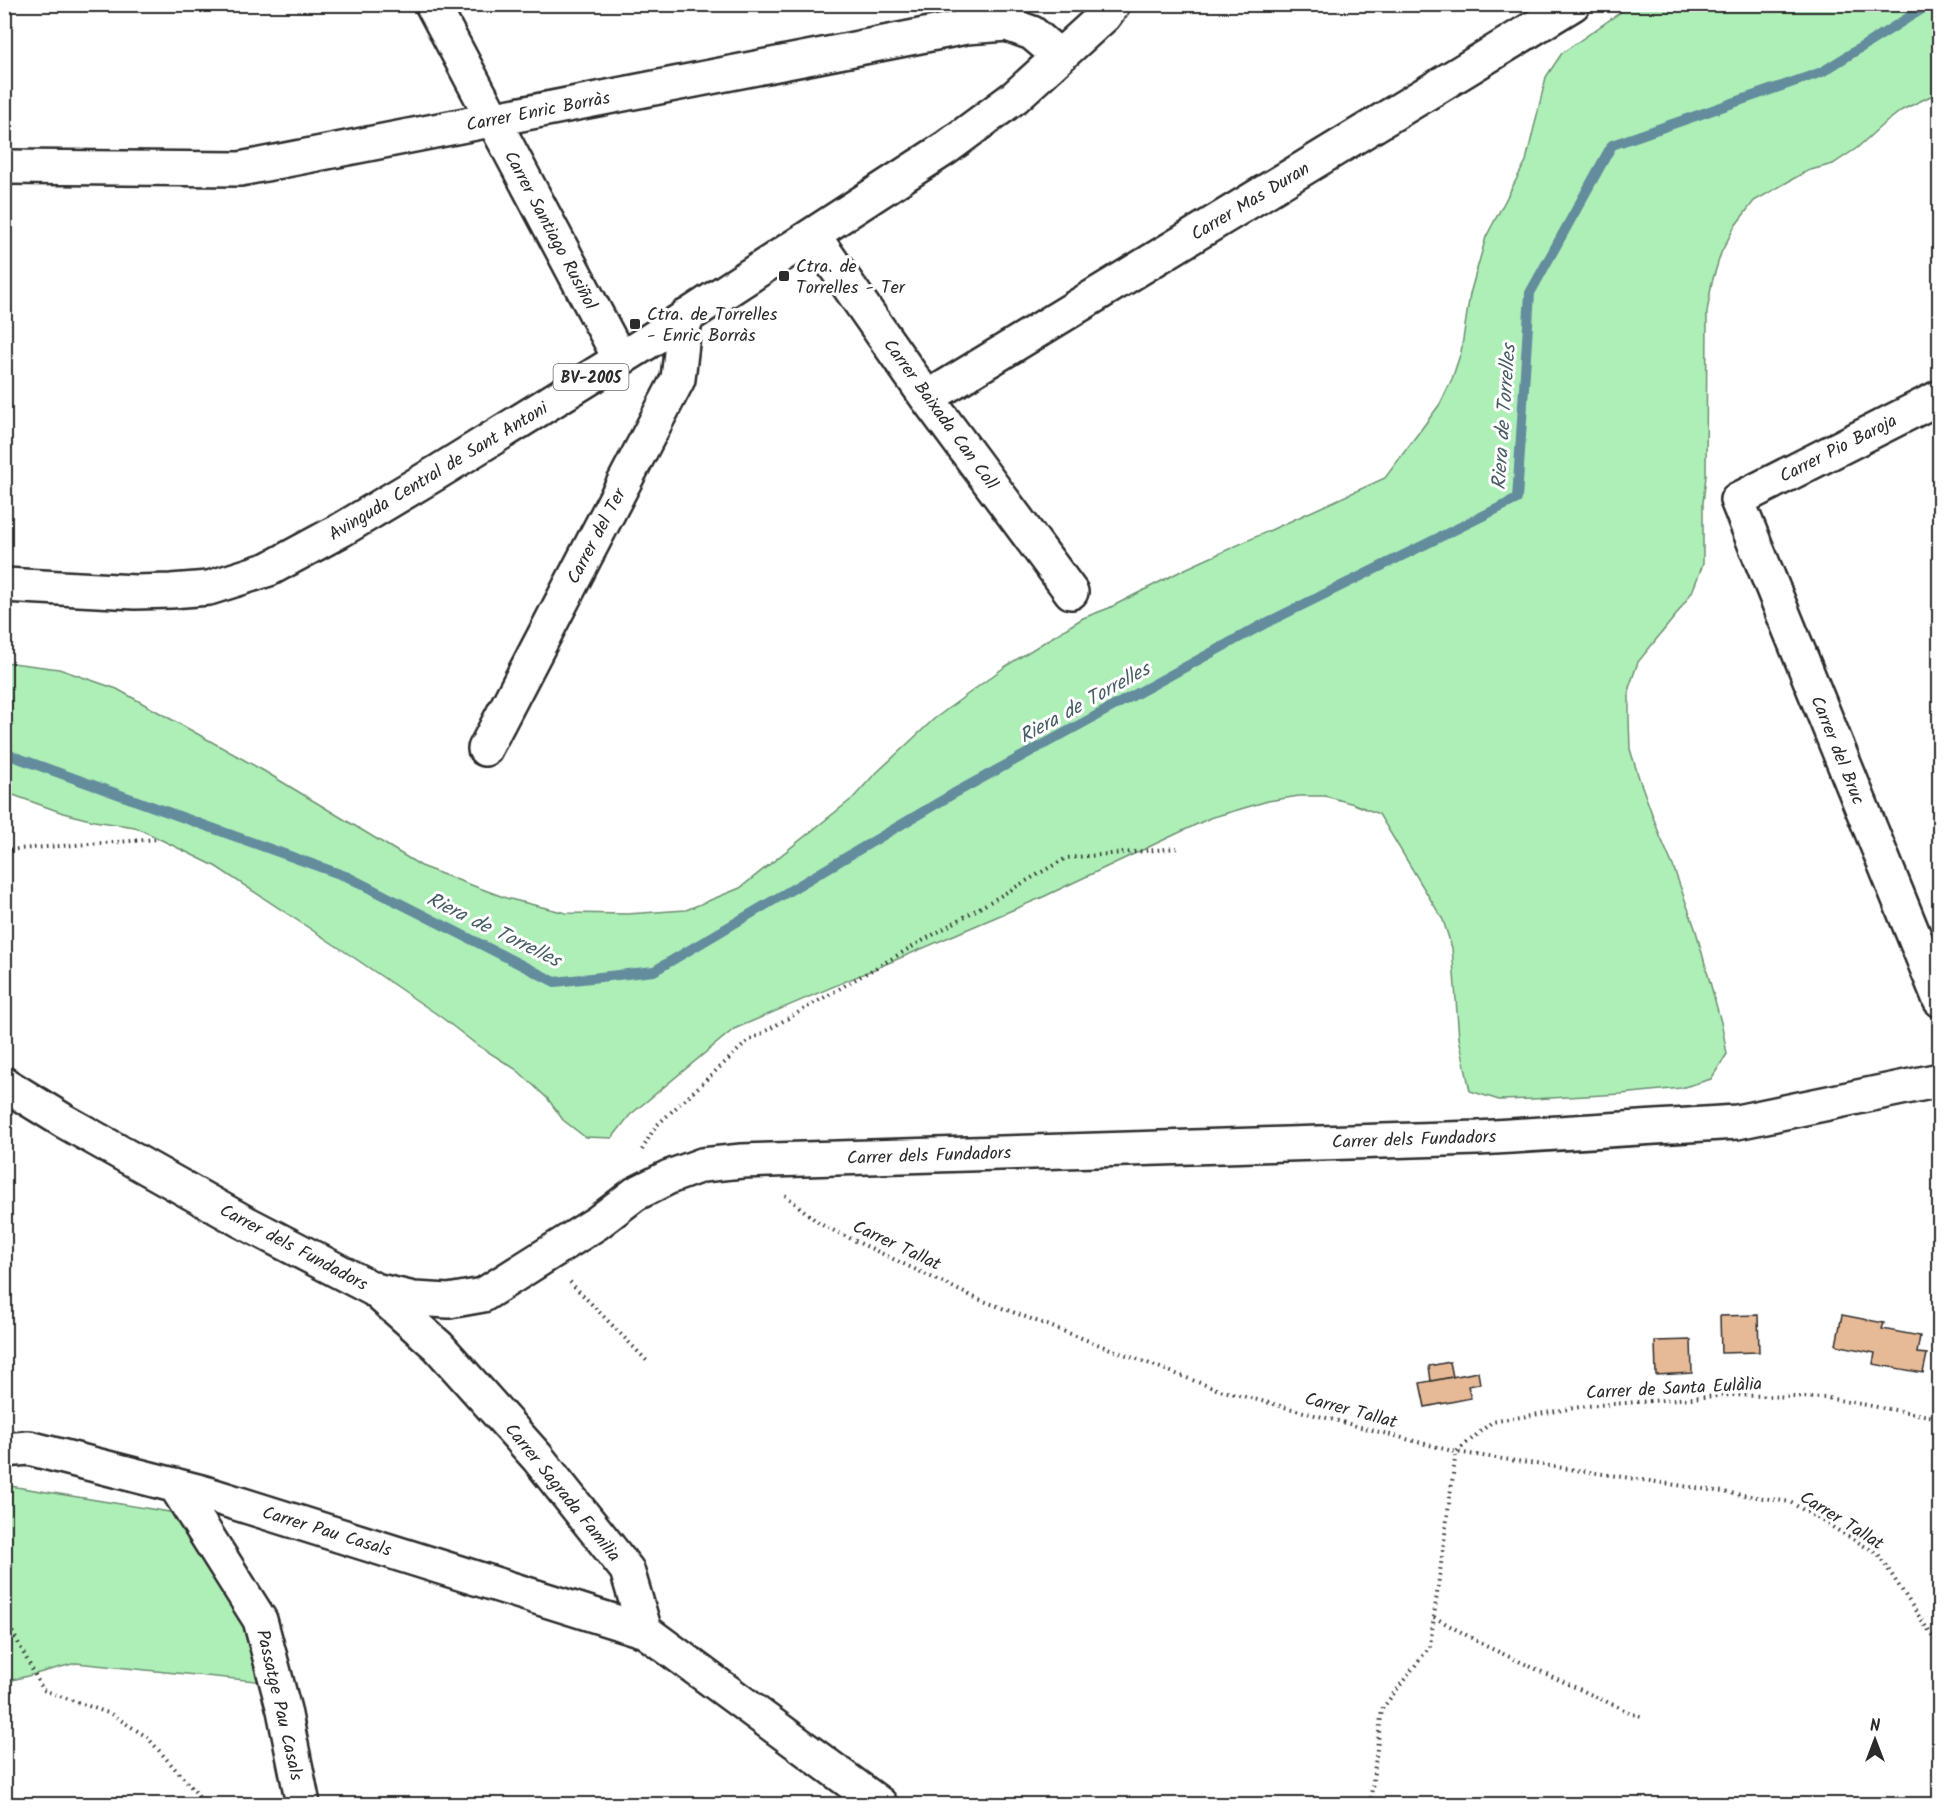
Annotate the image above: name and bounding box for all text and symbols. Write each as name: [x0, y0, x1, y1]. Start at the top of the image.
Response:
street label: Carrer Enric Borràs: [464, 84, 613, 141]
street label: Carrer Santiago Rusiñol: [495, 146, 604, 316]
street label: Carrer Mas Duran: [1186, 155, 1316, 249]
place label: Ctra. de Torrelles - Ter: [796, 253, 906, 303]
marker: Ctra. de Torrelles - Ter: [777, 269, 791, 283]
place label: Ctra. de Torrelles - Enric Borràs: [647, 301, 778, 351]
marker: Ctra. de Torrelles - Enric Borràs: [628, 317, 642, 331]
street label: Carrer Baixada Can Coll: [875, 333, 1005, 497]
water label: Riera de Torrelles: [1484, 341, 1526, 491]
road number: BV-2005: [554, 364, 628, 390]
street label: Avinguda Central de Sant Antoni: [324, 395, 555, 549]
street label: Carrer Pio Baroja: [1775, 407, 1903, 492]
street label: Carrer del Ter: [560, 483, 635, 590]
water label: Riera de Torrelles: [1013, 653, 1159, 753]
street label: Carrer del Bruc: [1802, 692, 1872, 809]
water label: Riera de Torrelles: [421, 884, 568, 978]
street label: Carrer dels Fundadors: [1331, 1123, 1497, 1158]
street label: Carrer dels Fundadors: [846, 1139, 1012, 1174]
street label: Carrer dels Fundadors: [214, 1197, 373, 1300]
street label: Carrer Tallat: [847, 1213, 946, 1280]
street label: Carrer de Santa Eulàlia: [1585, 1370, 1763, 1409]
street label: Carrer Tallat: [1301, 1385, 1401, 1438]
street label: Carrer Sagrada Familia: [497, 1417, 627, 1569]
street label: Carrer Tallat: [1793, 1484, 1890, 1559]
street label: Carrer Pau Casals: [258, 1499, 395, 1566]
street label: Passatge Pau Casals: [247, 1627, 310, 1784]
north arrow: [1845, 1710, 1905, 1770]
text: N: [1870, 1714, 1880, 1739]

